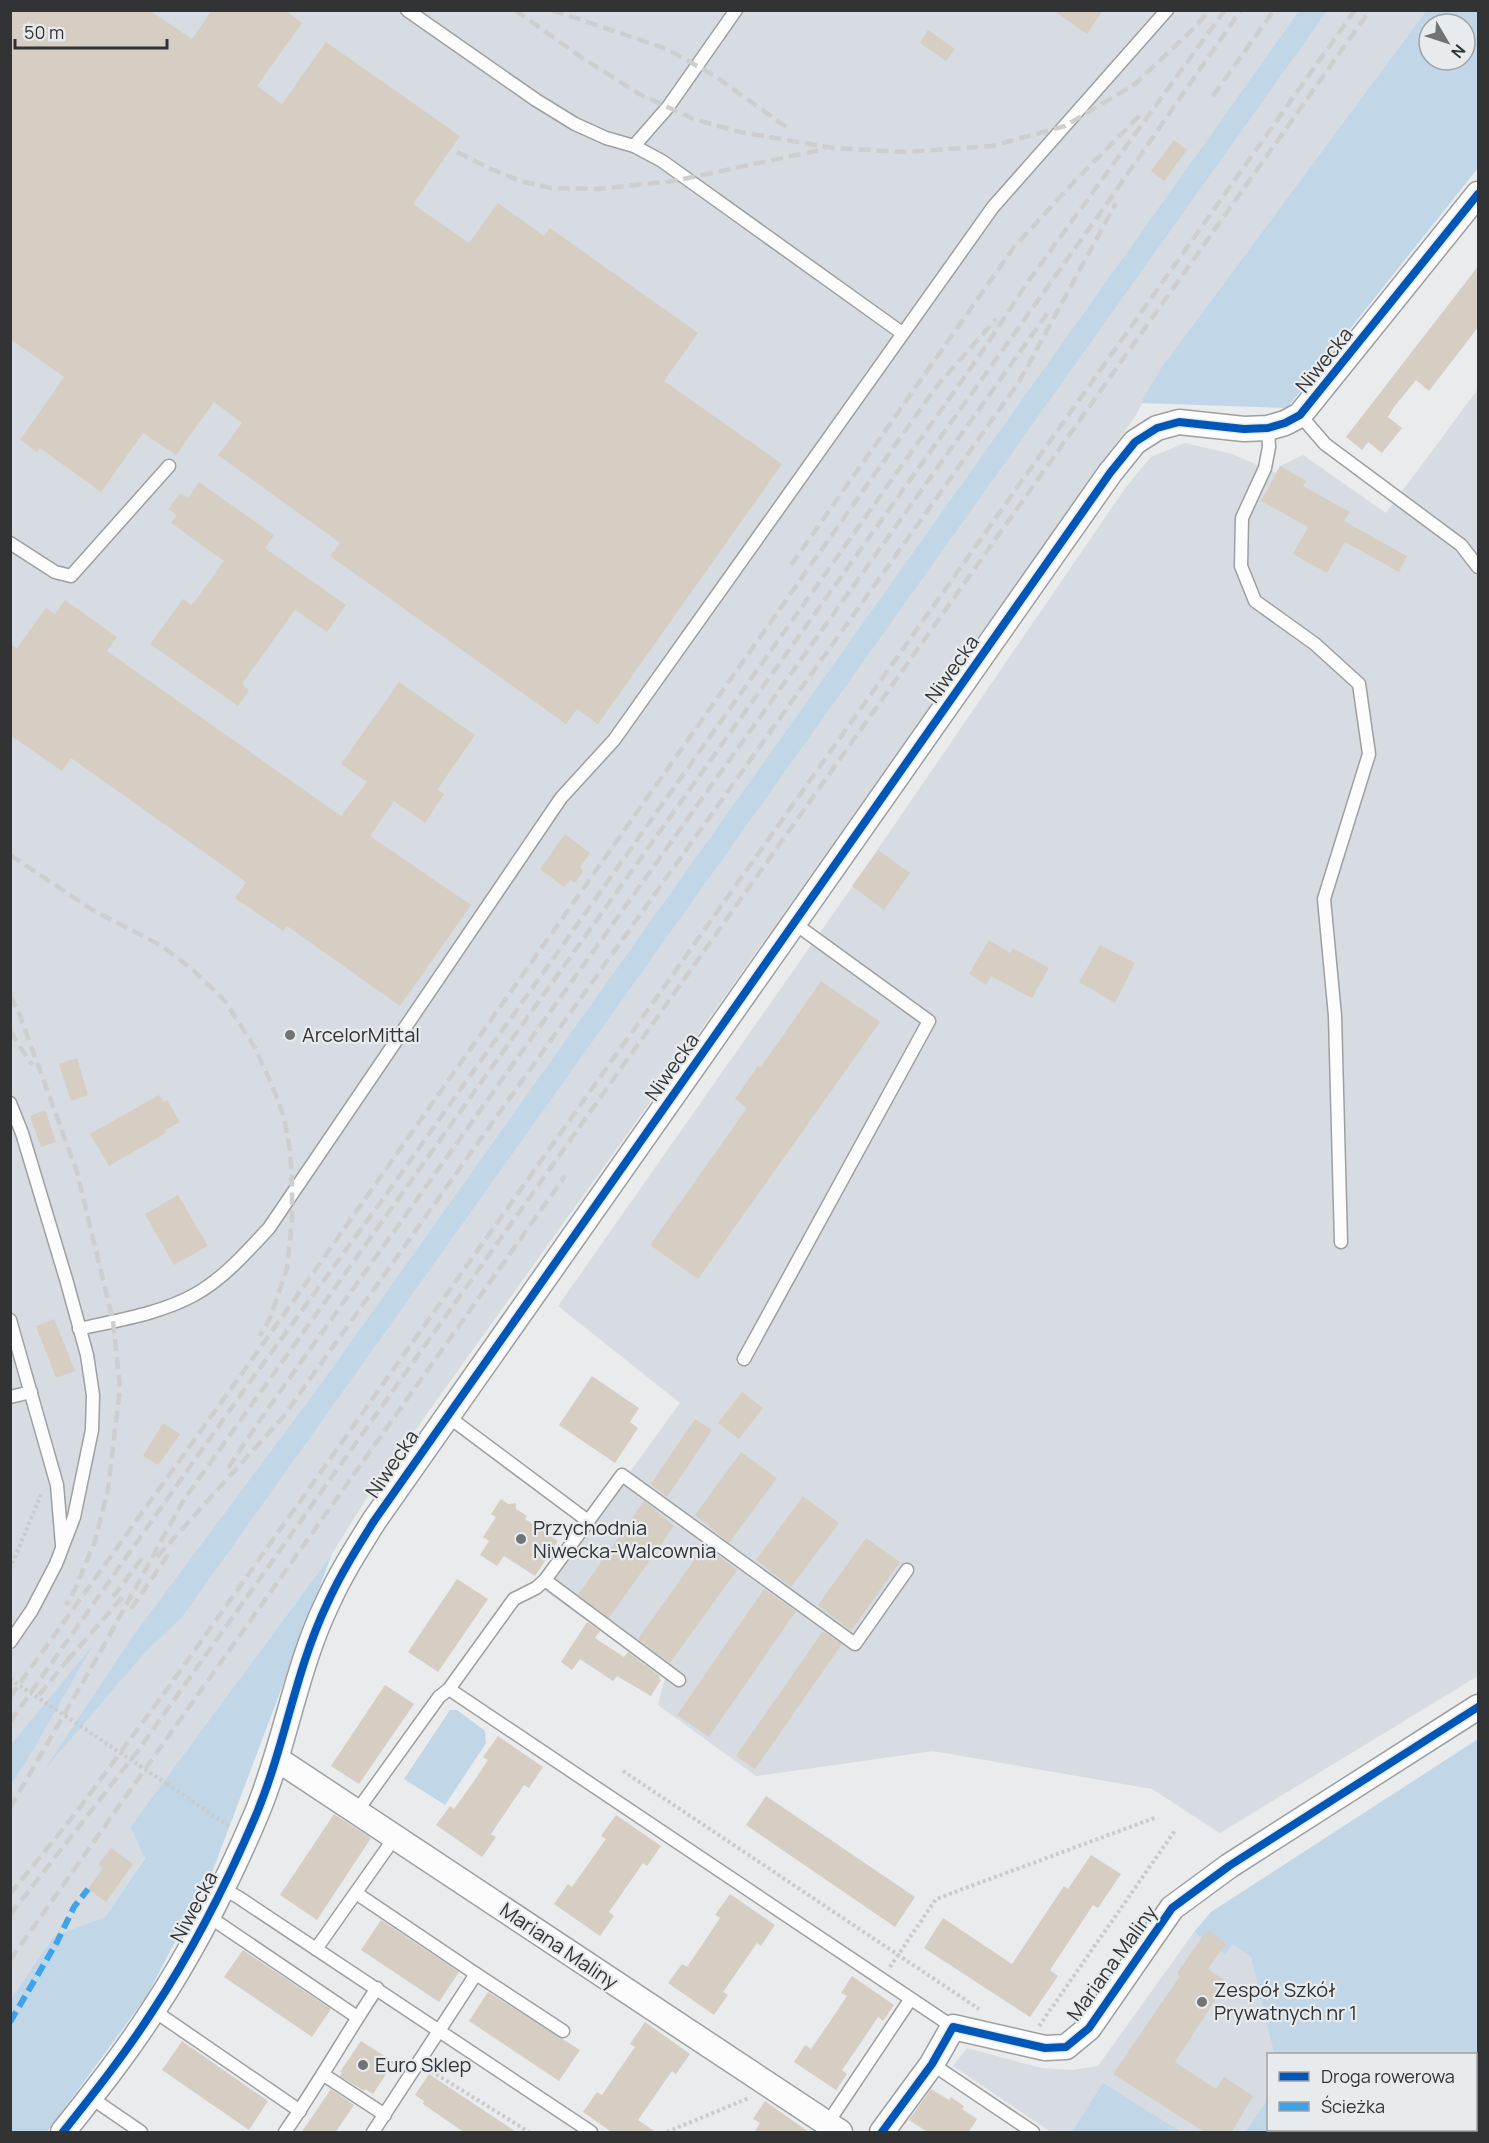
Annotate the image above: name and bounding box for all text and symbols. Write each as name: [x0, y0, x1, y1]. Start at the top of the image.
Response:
scale bar: [15, 12, 166, 50]
north arrow: [1417, 12, 1477, 72]
text: 50 m: [24, 20, 64, 44]
text: N: [1446, 40, 1471, 63]
street label: Niwecka: [1289, 321, 1358, 398]
street label: Niwecka: [918, 629, 985, 708]
place label: ArcelorMittal: [302, 1021, 420, 1048]
street label: Niwecka: [638, 1027, 705, 1106]
marker: ArcelorMittal: [283, 1028, 297, 1042]
street label: Niwecka: [359, 1424, 424, 1503]
place label: Przychodnia Niwecka-Walcownia: [533, 1514, 716, 1564]
marker: Przychodnia Niwecka-Walcownia: [514, 1532, 528, 1546]
street label: Niwecka: [164, 1866, 224, 1947]
street label: Mariana Maliny: [495, 1896, 624, 1995]
street label: Mariana Maliny: [1060, 1899, 1163, 2026]
place label: Zespół Szkół Prywatnych nr 1: [1214, 1976, 1357, 2026]
marker: Zespół Szkół Prywatnych nr 1: [1195, 1995, 1209, 2009]
place label: Euro Sklep: [375, 2051, 471, 2078]
legend: [1267, 2053, 1477, 2131]
marker: Euro Sklep: [356, 2058, 370, 2072]
text: Droga rowerowa: [1321, 2064, 1455, 2088]
text: Ścieżka: [1321, 2094, 1385, 2118]

